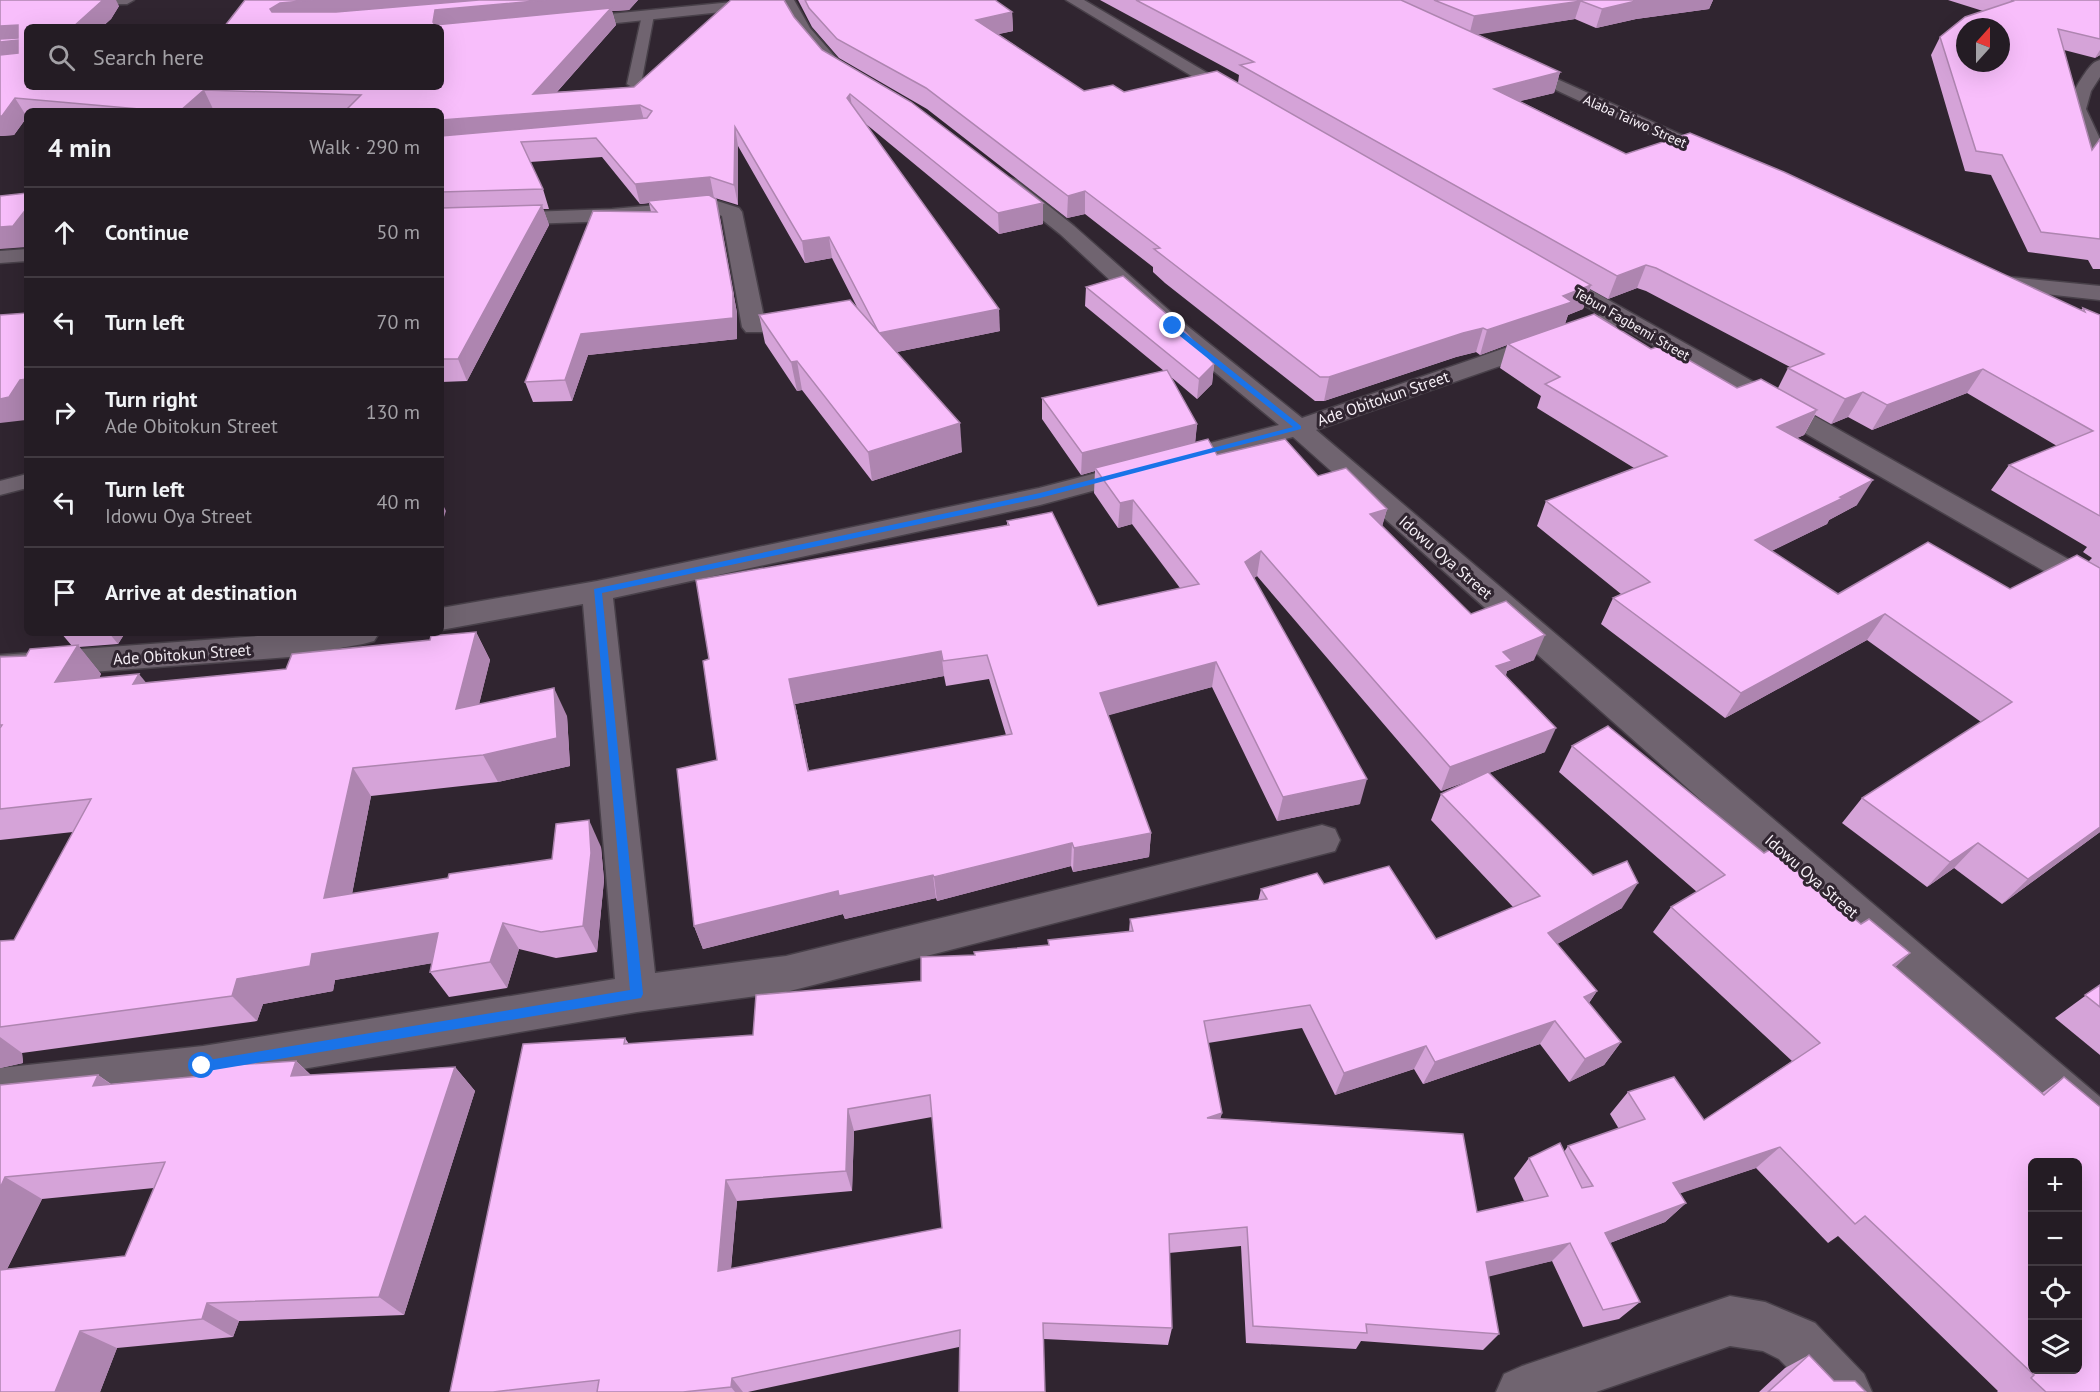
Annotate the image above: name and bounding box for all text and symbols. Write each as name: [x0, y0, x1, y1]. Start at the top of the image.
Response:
north arrow: [1956, 18, 2010, 72]
search box: [24, 24, 444, 90]
icon: search: [45, 41, 78, 74]
text: Search here: [93, 43, 204, 71]
street label: Alaba Taiwo Street: [1581, 90, 1690, 152]
text: 4 min: [48, 131, 111, 164]
text: Walk · 290 m: [309, 134, 420, 160]
icon: ahead: [48, 216, 81, 249]
text: Continue: [105, 218, 189, 246]
text: 50 m: [377, 219, 420, 245]
street label: Tebun Fagbemi Street: [1571, 284, 1693, 365]
icon: left: [48, 306, 81, 339]
text: Turn left: [105, 308, 185, 336]
text: 70 m: [377, 309, 420, 335]
route end: [1159, 312, 1185, 338]
street label: Ade Obitokun Street: [1314, 366, 1452, 430]
text: Turn right: [105, 385, 197, 413]
icon: right: [48, 396, 81, 429]
text: 130 m: [366, 399, 420, 425]
text: Ade Obitokun Street: [105, 413, 278, 439]
text: Turn left: [105, 475, 185, 503]
icon: left: [48, 486, 81, 519]
text: 40 m: [377, 489, 420, 515]
text: Idowu Oya Street: [105, 503, 252, 529]
street label: Idowu Oya Street: [1395, 511, 1497, 603]
icon: arrive: [48, 576, 81, 609]
text: Arrive at destination: [105, 578, 297, 606]
street label: Ade Obitokun Street: [112, 639, 252, 669]
street label: Idowu Oya Street: [1761, 830, 1863, 922]
route start: [188, 1052, 214, 1078]
map controls: [2028, 1158, 2082, 1374]
button: +: [2028, 1158, 2082, 1212]
button: −: [2028, 1212, 2082, 1266]
button: locate: [2028, 1266, 2082, 1320]
button: layers: [2028, 1320, 2082, 1374]

